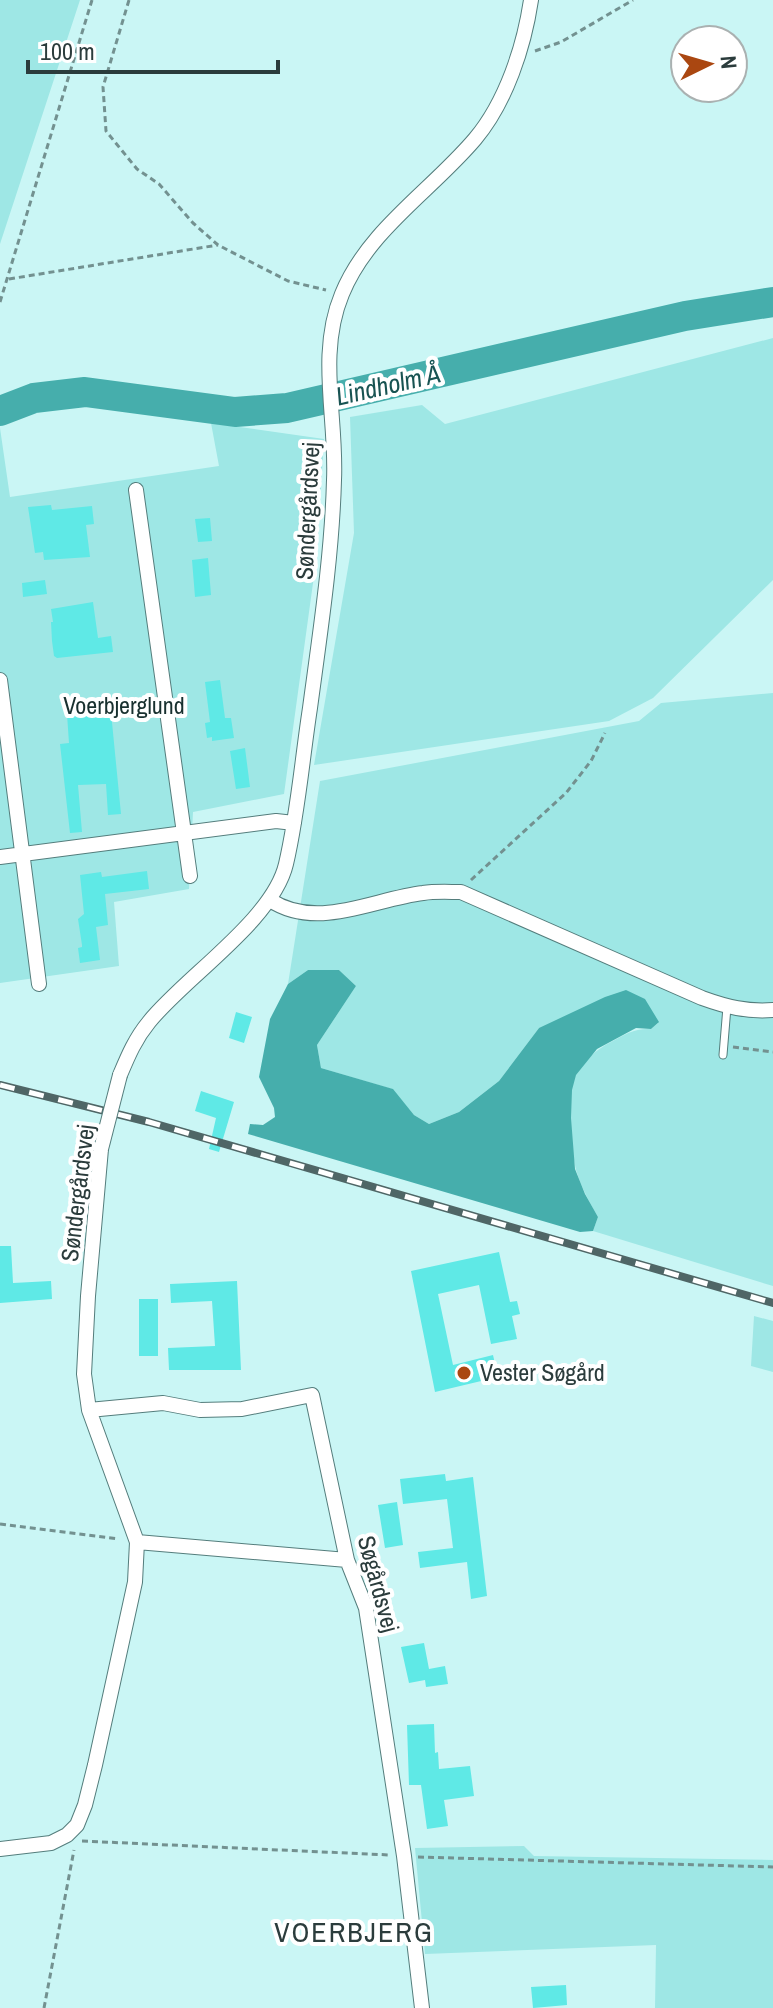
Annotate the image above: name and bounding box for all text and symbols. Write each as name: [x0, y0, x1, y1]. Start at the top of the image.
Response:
scale bar: [28, 24, 278, 74]
north arrow: [669, 24, 749, 104]
text: 100 m: [40, 35, 95, 67]
text: N: [713, 54, 744, 70]
water label: Lindholm Å: [332, 355, 444, 414]
street label: Søndergårdsvej: [287, 441, 327, 581]
park label: Voerbjerglund: [63, 689, 185, 721]
street label: Søndergårdsvej: [53, 1123, 101, 1263]
place label: Vester Søgård: [480, 1356, 605, 1388]
marker: Vester Søgård: [455, 1364, 473, 1382]
street label: Søgårdsvej: [351, 1532, 407, 1635]
district label: VOERBJERG: [274, 1913, 434, 1951]

